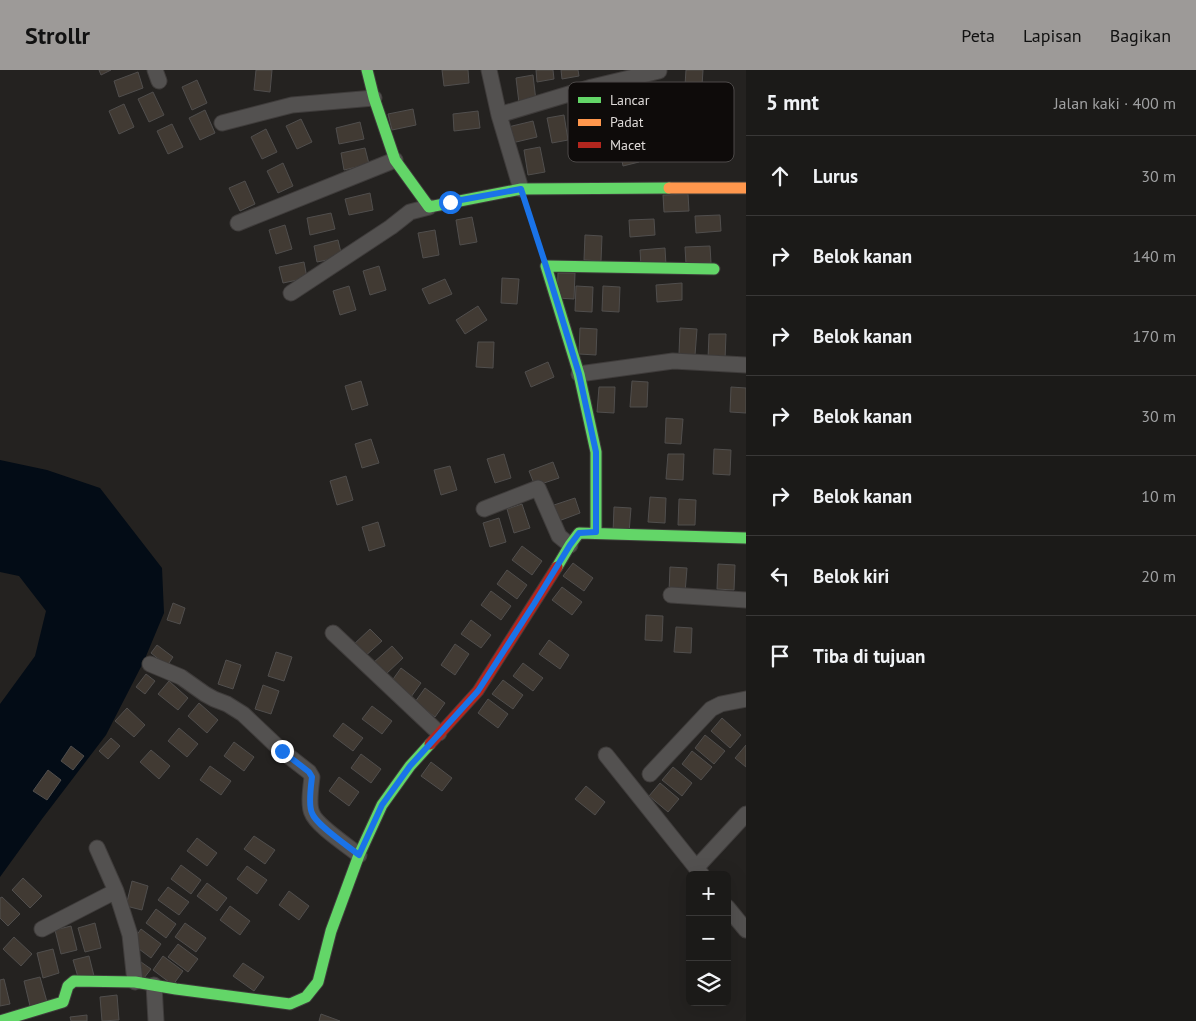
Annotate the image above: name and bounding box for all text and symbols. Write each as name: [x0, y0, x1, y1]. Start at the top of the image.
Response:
text: Strollr: [25, 20, 90, 51]
text: Peta: [961, 24, 995, 47]
text: Lapisan: [1023, 24, 1082, 47]
text: Bagikan: [1110, 24, 1171, 47]
legend: [568, 82, 734, 162]
text: 5 mnt: [766, 89, 819, 116]
text: Lancar: [610, 91, 650, 109]
text: Jalan kaki · 400 m: [1054, 93, 1176, 113]
text: Padat: [610, 113, 644, 131]
text: Macet: [610, 136, 646, 154]
icon: ahead: [766, 162, 794, 190]
text: Lurus: [813, 164, 858, 188]
text: 30 m: [1141, 166, 1176, 186]
route start: [439, 191, 462, 214]
icon: right: [766, 242, 794, 270]
text: Belok kanan: [813, 244, 912, 268]
text: 140 m: [1133, 246, 1176, 266]
icon: right: [766, 322, 794, 350]
text: Belok kanan: [813, 324, 912, 348]
text: 170 m: [1133, 326, 1176, 346]
icon: right: [766, 402, 794, 430]
text: Belok kanan: [813, 404, 912, 428]
text: 30 m: [1141, 406, 1176, 426]
icon: right: [766, 482, 794, 510]
text: Belok kanan: [813, 484, 912, 508]
text: 10 m: [1141, 486, 1176, 506]
icon: left: [766, 562, 794, 590]
text: Belok kiri: [813, 564, 889, 588]
text: 20 m: [1141, 566, 1176, 586]
icon: arrive: [766, 642, 794, 670]
text: Tiba di tujuan: [813, 644, 925, 668]
route end: [271, 740, 294, 763]
map controls: [686, 871, 731, 1006]
button: +: [686, 871, 731, 916]
button: −: [686, 916, 731, 961]
button: layers: [686, 961, 731, 1006]

